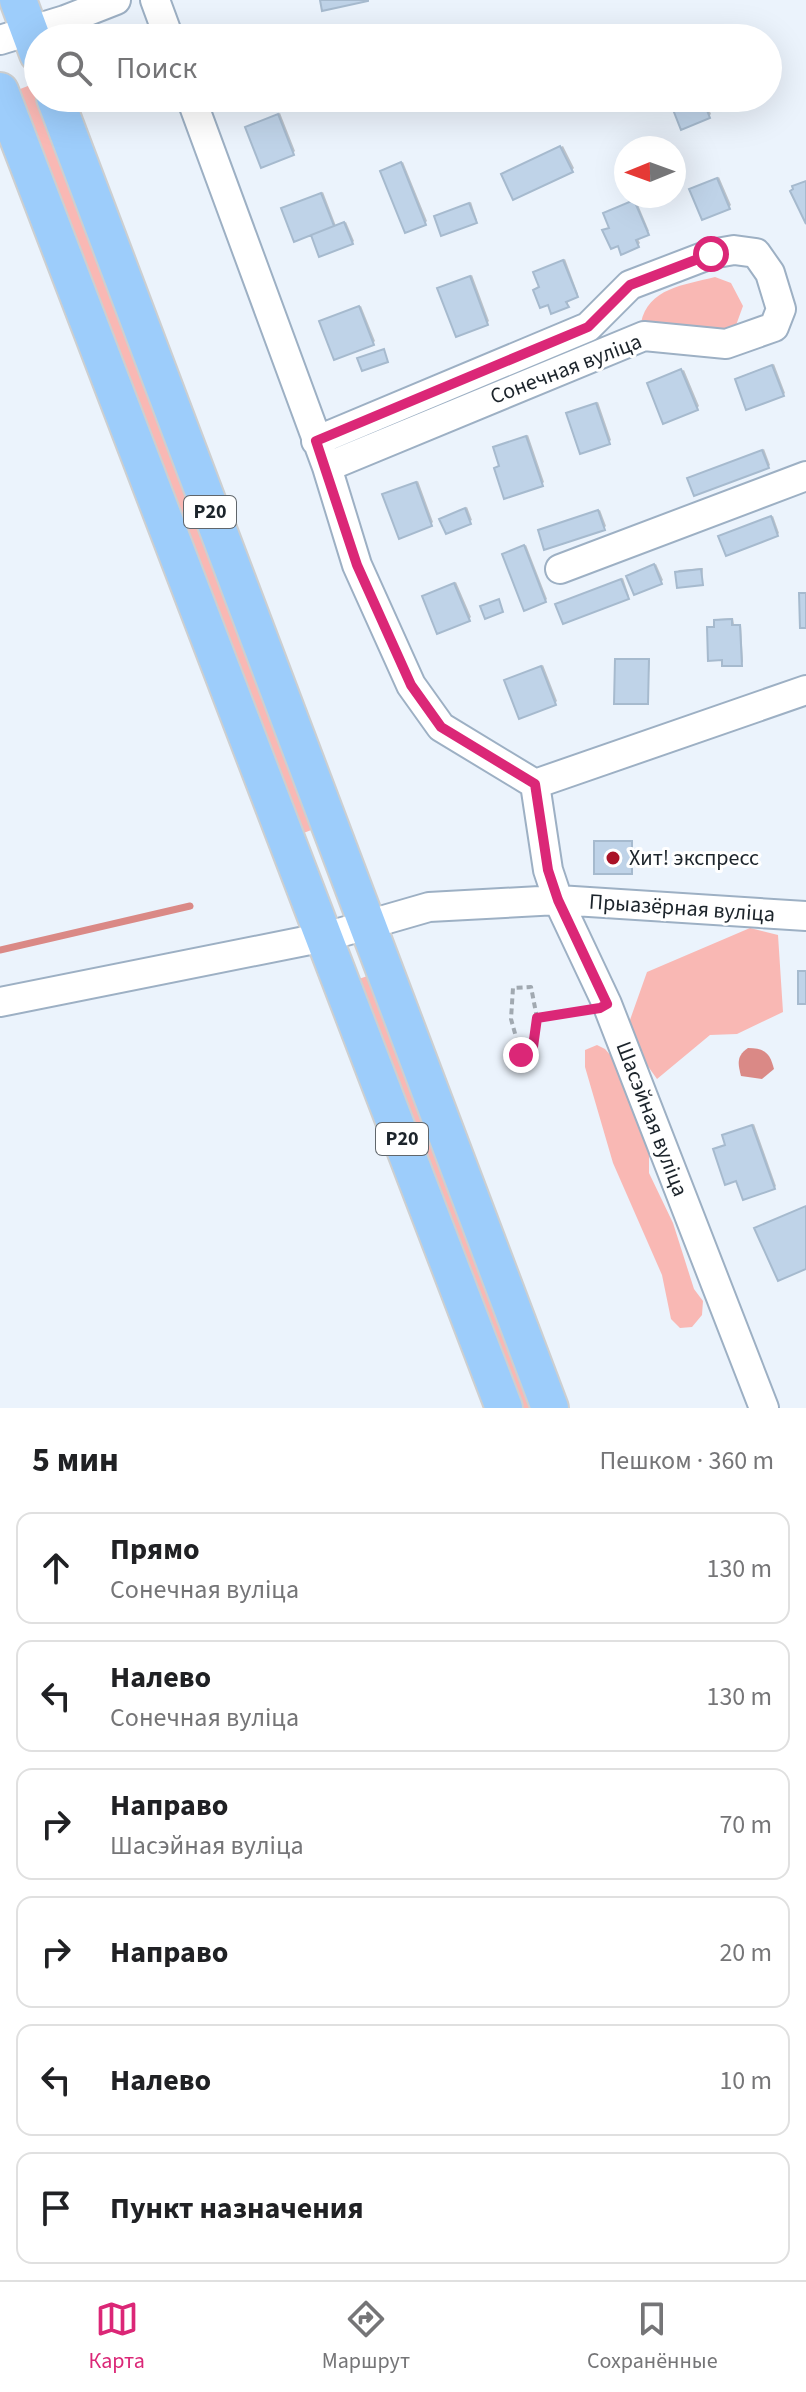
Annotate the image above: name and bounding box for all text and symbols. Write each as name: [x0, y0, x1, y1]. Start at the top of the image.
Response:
search box: [24, 24, 782, 112]
icon: search: [52, 46, 96, 90]
text: Поиск: [116, 47, 197, 90]
north arrow: [614, 136, 686, 208]
route start: [693, 236, 729, 272]
street label: Сонечная вуліца: [486, 325, 646, 413]
road number: Р20: [184, 496, 236, 528]
place label: Хит! экспресс: [629, 842, 759, 874]
marker: Хит! экспресс: [604, 849, 622, 867]
street label: Прыазёрная вуліца: [588, 886, 776, 930]
route end: [503, 1037, 539, 1073]
street label: Шасэйная вуліца: [608, 1037, 696, 1201]
road number: Р20: [376, 1123, 428, 1155]
text: 5 мин: [32, 1436, 119, 1485]
text: Пешком · 360 m: [599, 1442, 774, 1479]
text: Прямо: [110, 1528, 200, 1571]
icon: ahead: [34, 1546, 78, 1590]
text: 130 m: [706, 1550, 772, 1587]
text: Сонечная вуліца: [110, 1571, 299, 1608]
text: Налево: [110, 1656, 211, 1699]
icon: left: [34, 1674, 78, 1718]
text: 130 m: [706, 1678, 772, 1715]
text: Сонечная вуліца: [110, 1699, 299, 1736]
text: Направо: [110, 1784, 228, 1827]
icon: right: [34, 1802, 78, 1846]
text: 70 m: [719, 1806, 772, 1843]
text: Шасэйная вуліца: [110, 1827, 304, 1864]
icon: right: [34, 1930, 78, 1974]
text: Направо: [110, 1931, 228, 1974]
text: 20 m: [719, 1934, 772, 1971]
icon: left: [34, 2058, 78, 2102]
text: Налево: [110, 2059, 211, 2102]
text: 10 m: [719, 2062, 772, 2099]
icon: arrive: [34, 2186, 78, 2230]
text: Пункт назначения: [110, 2187, 364, 2230]
tab: Карта: [88, 2297, 145, 2377]
tab: Маршрут: [322, 2297, 410, 2377]
tab: Сохранённые: [587, 2297, 718, 2377]

